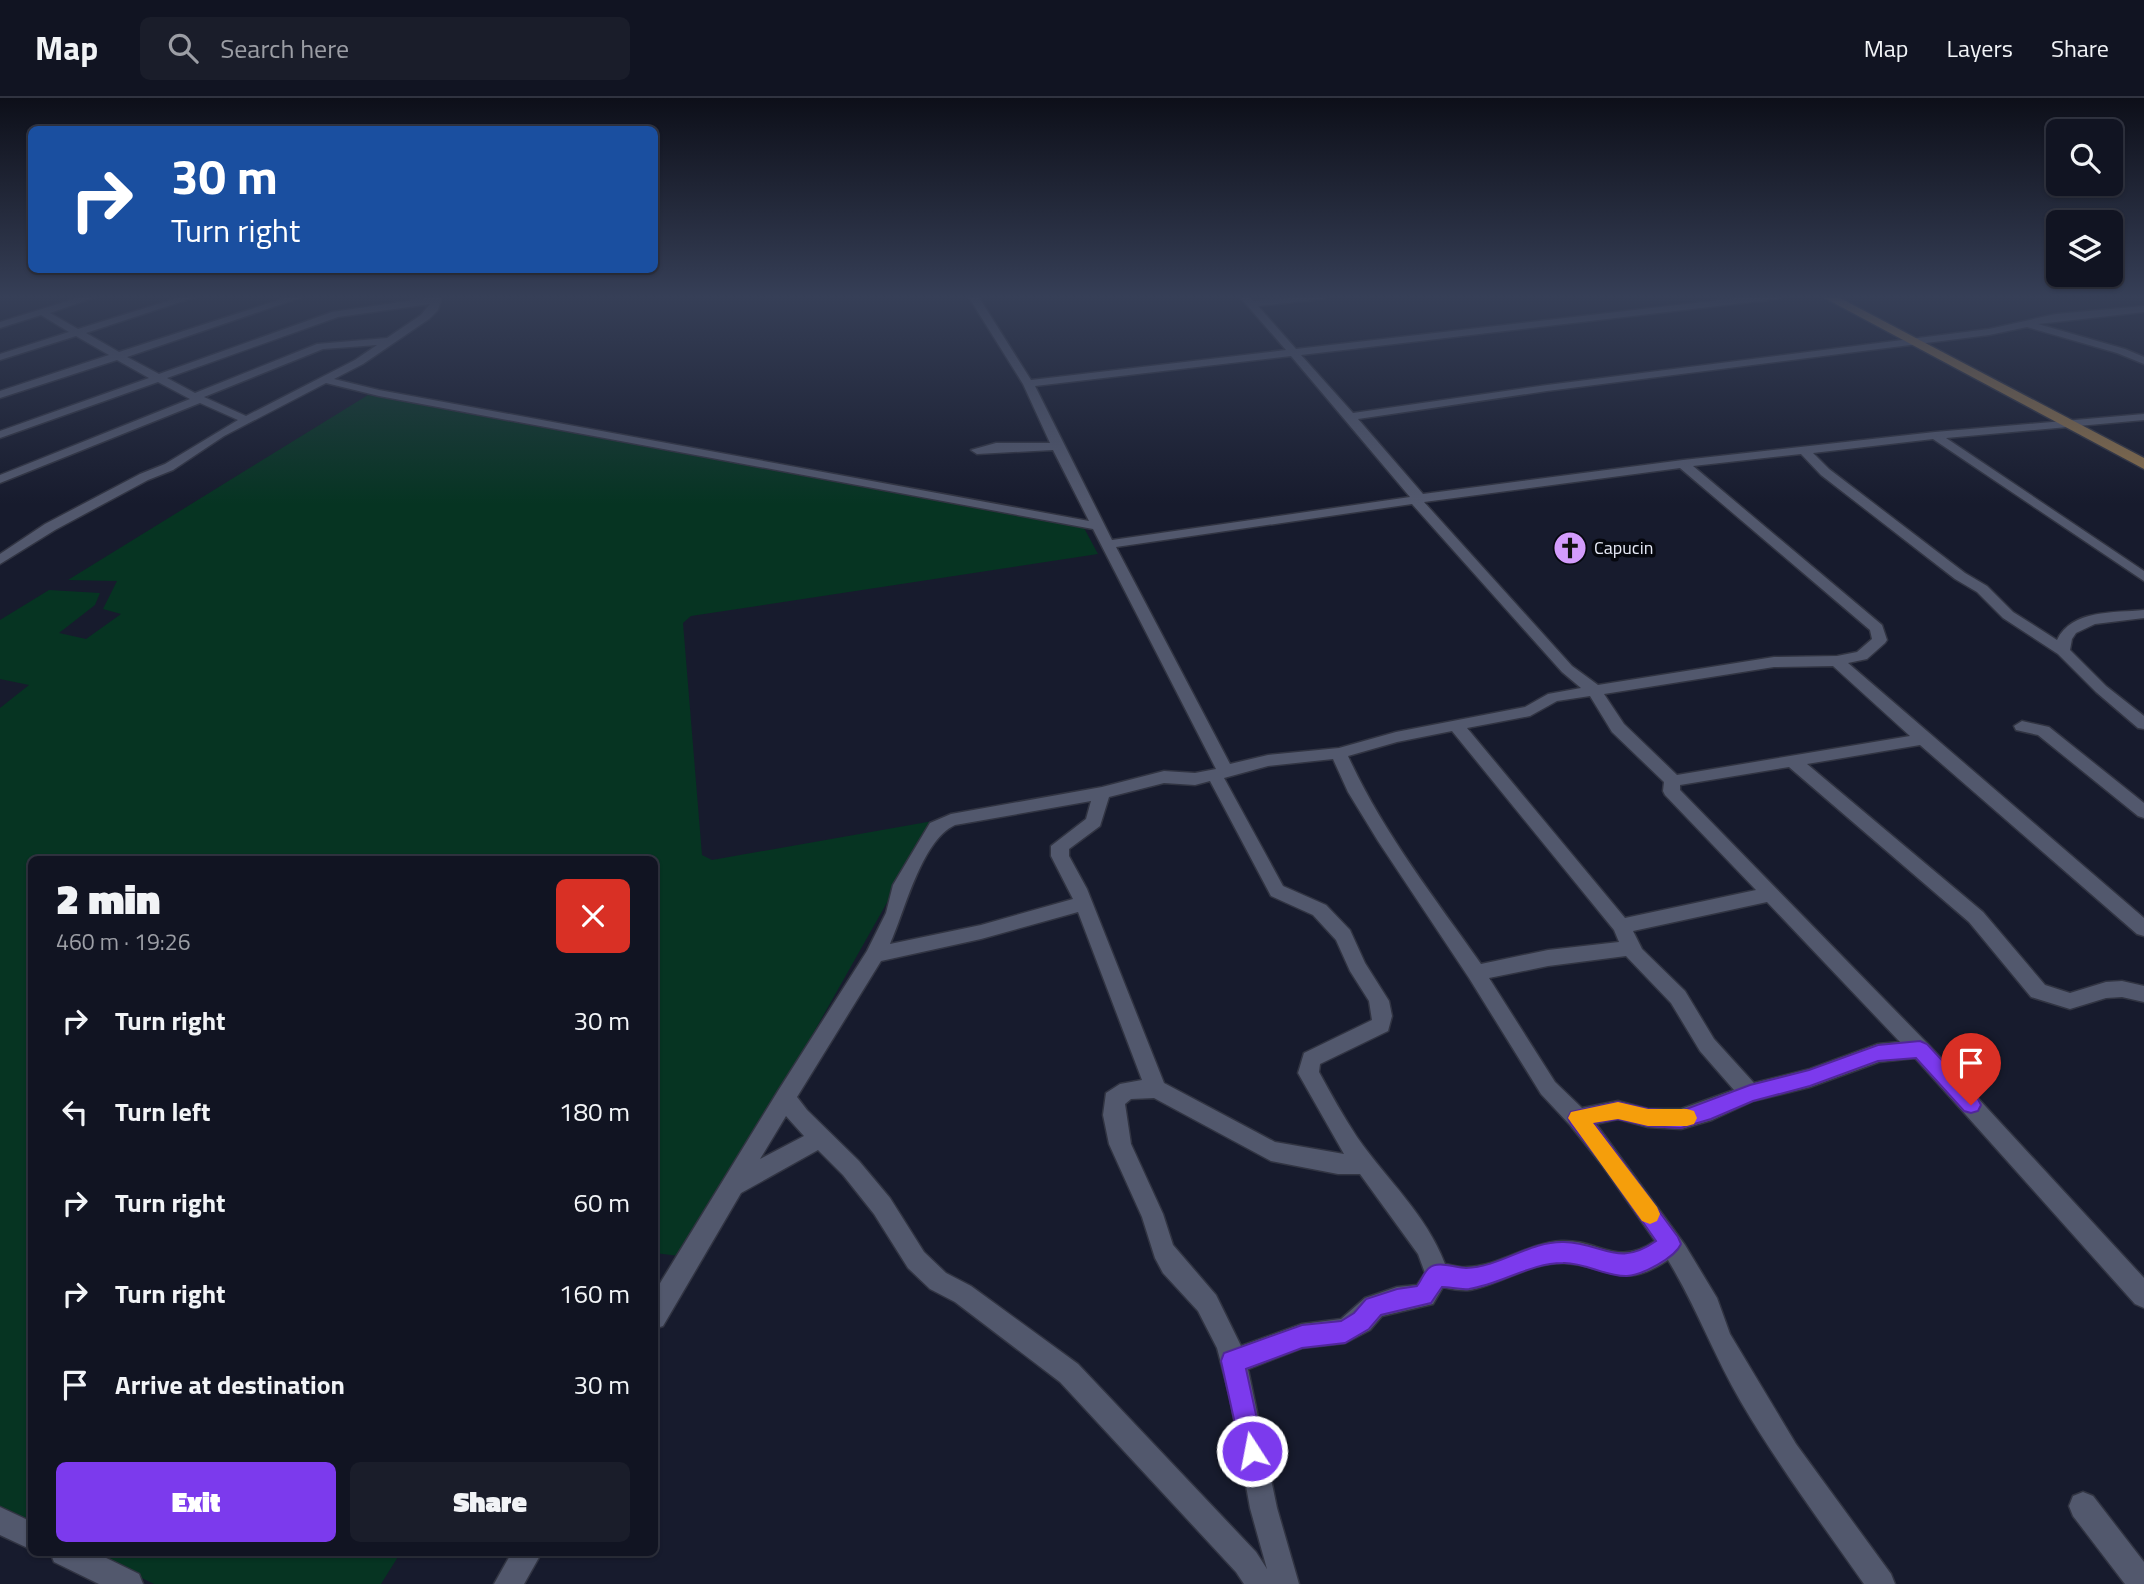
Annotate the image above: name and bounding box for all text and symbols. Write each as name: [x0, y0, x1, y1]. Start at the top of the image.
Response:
search box: [140, 17, 630, 80]
text: Map: [35, 23, 98, 73]
icon: search: [164, 29, 202, 67]
text: Search here: [220, 29, 349, 68]
text: Map: [1864, 30, 1909, 66]
text: Layers: [1947, 30, 2013, 66]
text: Share: [2051, 30, 2109, 66]
map controls: [2046, 119, 2123, 287]
button: search: [2046, 119, 2123, 196]
text: 30 m: [171, 138, 278, 213]
icon: right: [56, 154, 147, 245]
text: Turn right: [171, 206, 300, 254]
button: layers: [2046, 210, 2123, 287]
church icon: Capucin: [1551, 529, 1589, 567]
place label: Capucin: [1594, 534, 1653, 561]
text: 2 min: [56, 866, 160, 930]
button: close: [556, 879, 630, 953]
text: 460 m · 19:26: [56, 924, 191, 959]
text: Turn right: [115, 1001, 226, 1040]
text: 30 m: [573, 1001, 630, 1040]
icon: right: [56, 1002, 94, 1040]
pin: [1941, 1033, 2001, 1105]
icon: arrive: [1952, 1044, 1990, 1082]
text: Turn left: [115, 1092, 210, 1131]
text: 180 m: [559, 1092, 630, 1131]
icon: left: [56, 1093, 94, 1131]
text: Turn right: [115, 1183, 226, 1222]
text: 60 m: [573, 1183, 630, 1222]
icon: right: [56, 1184, 94, 1222]
text: Turn right: [115, 1274, 226, 1313]
text: 160 m: [559, 1274, 630, 1313]
icon: right: [56, 1275, 94, 1313]
text: Arrive at destination: [115, 1365, 345, 1404]
text: 30 m: [573, 1365, 630, 1404]
icon: arrive: [56, 1366, 94, 1404]
position arrow: [1215, 1414, 1289, 1488]
button: Exit: [56, 1462, 336, 1542]
button: Share: [350, 1462, 630, 1542]

